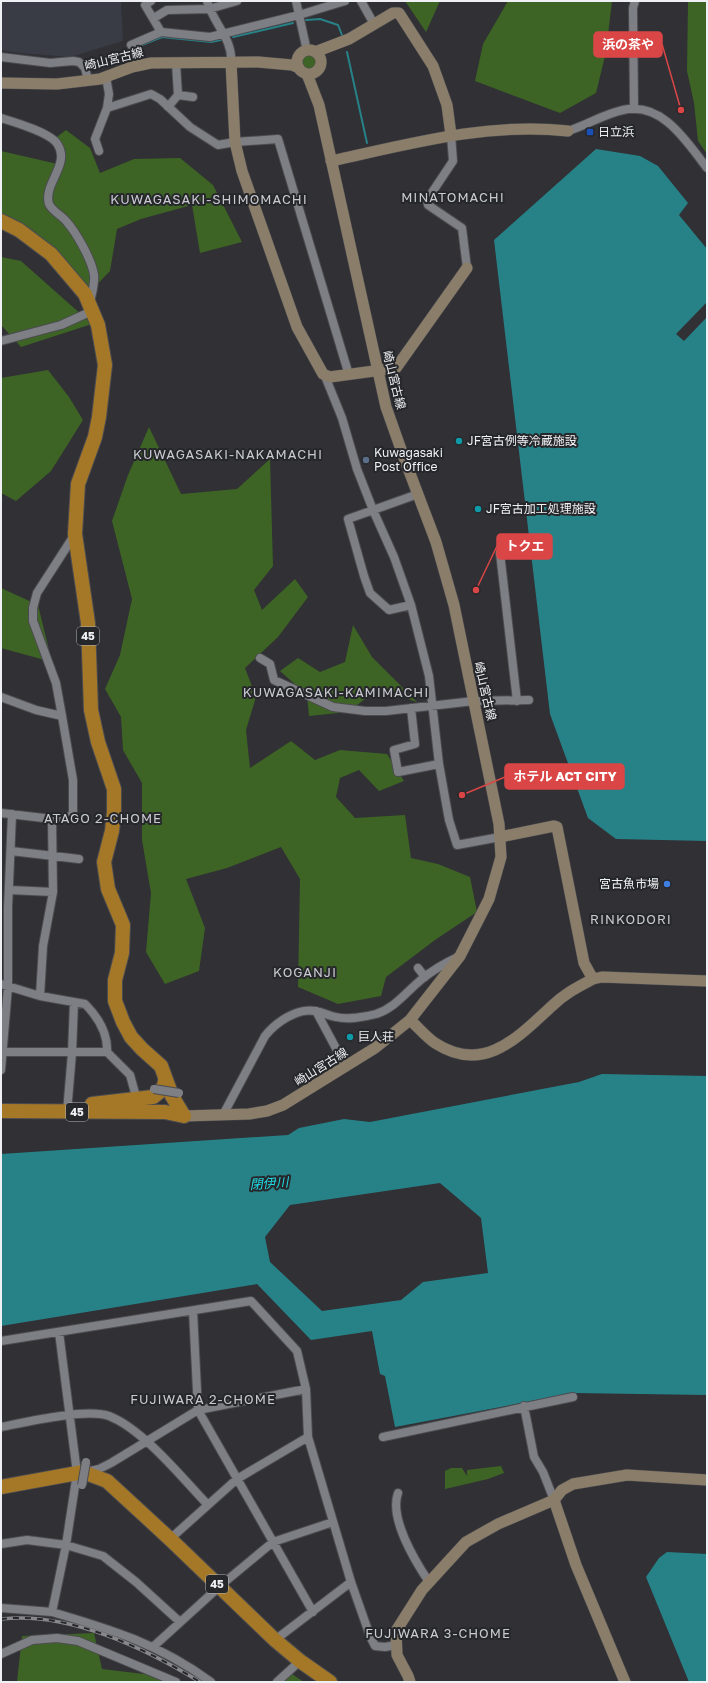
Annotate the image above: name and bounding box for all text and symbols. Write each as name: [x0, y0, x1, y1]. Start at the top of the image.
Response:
callout: 浜の茶や: [594, 32, 662, 57]
text: 浜の茶や: [602, 36, 654, 52]
street label: 崎山宮古線: [83, 44, 145, 73]
place label: 日立浜: [598, 124, 634, 139]
marker: 日立浜: [585, 127, 595, 137]
district label: MINATOMACHI: [401, 189, 505, 205]
district label: KUWAGASAKI-SHIMOMACHI: [110, 191, 308, 207]
street label: 崎山宮古線: [380, 349, 409, 411]
place label: JF宮古例等冷蔵施設: [467, 433, 577, 448]
marker: JF宮古例等冷蔵施設: [454, 436, 464, 446]
place label: Kuwagasaki Post Office: [374, 445, 443, 474]
district label: KUWAGASAKI-NAKAMACHI: [133, 446, 323, 462]
marker: Kuwagasaki Post Office: [361, 455, 371, 465]
place label: JF宮古加工処理施設: [486, 501, 596, 516]
marker: JF宮古加工処理施設: [473, 504, 483, 514]
callout: トクエ: [497, 534, 552, 559]
text: トクエ: [505, 538, 545, 554]
road number: 45: [77, 627, 99, 645]
street label: 崎山宮古線: [471, 660, 500, 722]
district label: KUWAGASAKI-KAMIMACHI: [243, 684, 429, 700]
callout: ホテル ACT CITY: [505, 764, 624, 789]
text: ホテル ACT CITY: [513, 768, 617, 784]
district label: ATAGO 2-CHOME: [44, 810, 162, 826]
place label: 宮古魚市場: [599, 876, 659, 891]
marker: 宮古魚市場: [662, 879, 672, 889]
district label: RINKODORI: [590, 911, 672, 927]
district label: KOGANJI: [273, 964, 337, 980]
place label: 巨人荘: [358, 1029, 394, 1044]
marker: 巨人荘: [345, 1032, 355, 1042]
street label: 崎山宮古線: [291, 1044, 350, 1089]
road number: 45: [66, 1103, 88, 1121]
water label: 閉伊川: [249, 1174, 291, 1192]
district label: FUJIWARA 2-CHOME: [130, 1391, 276, 1407]
road number: 45: [206, 1575, 228, 1593]
district label: FUJIWARA 3-CHOME: [365, 1625, 511, 1641]

